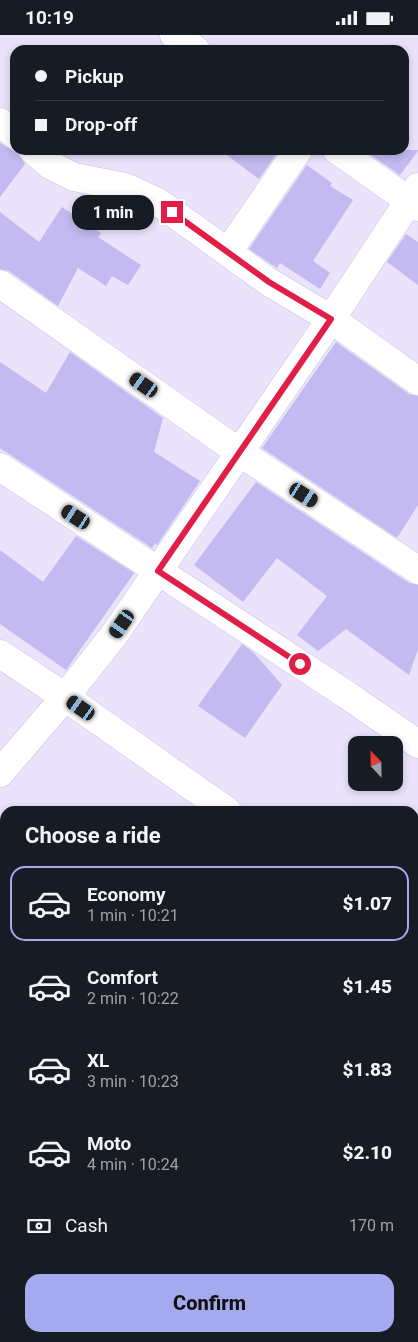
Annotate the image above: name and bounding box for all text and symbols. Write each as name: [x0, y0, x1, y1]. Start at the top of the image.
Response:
text: 10:19: [25, 6, 74, 29]
text: Pickup: [65, 65, 124, 88]
text: Drop-off: [65, 113, 137, 136]
callout: 1 min: [72, 195, 154, 229]
route end: [161, 201, 183, 223]
text: 1 min: [93, 203, 133, 222]
car: [127, 370, 160, 400]
car: [287, 481, 320, 509]
car: [59, 503, 92, 531]
car: [107, 607, 136, 641]
route start: [289, 653, 311, 675]
car: [64, 693, 97, 723]
north arrow: [348, 736, 402, 791]
map controls: [348, 736, 403, 791]
text: Choose a ride: [25, 823, 161, 848]
icon: car: [27, 881, 72, 926]
text: Economy: [87, 883, 166, 906]
text: $1.07: [343, 892, 392, 915]
text: 1 min · 10:21: [87, 906, 179, 925]
icon: car: [27, 964, 72, 1009]
text: Comfort: [87, 966, 158, 989]
text: $1.45: [343, 975, 392, 998]
text: 2 min · 10:22: [87, 989, 179, 1008]
icon: car: [27, 1047, 72, 1092]
text: XL: [87, 1049, 109, 1072]
text: $1.83: [343, 1058, 392, 1081]
text: 3 min · 10:23: [87, 1072, 179, 1091]
icon: car: [27, 1130, 72, 1175]
text: Moto: [87, 1132, 131, 1155]
text: $2.10: [343, 1141, 392, 1164]
text: 4 min · 10:24: [87, 1155, 179, 1174]
icon: cash: [25, 1212, 53, 1240]
text: Cash: [65, 1214, 108, 1237]
text: 170 m: [349, 1216, 394, 1235]
button: Confirm: [25, 1274, 394, 1332]

